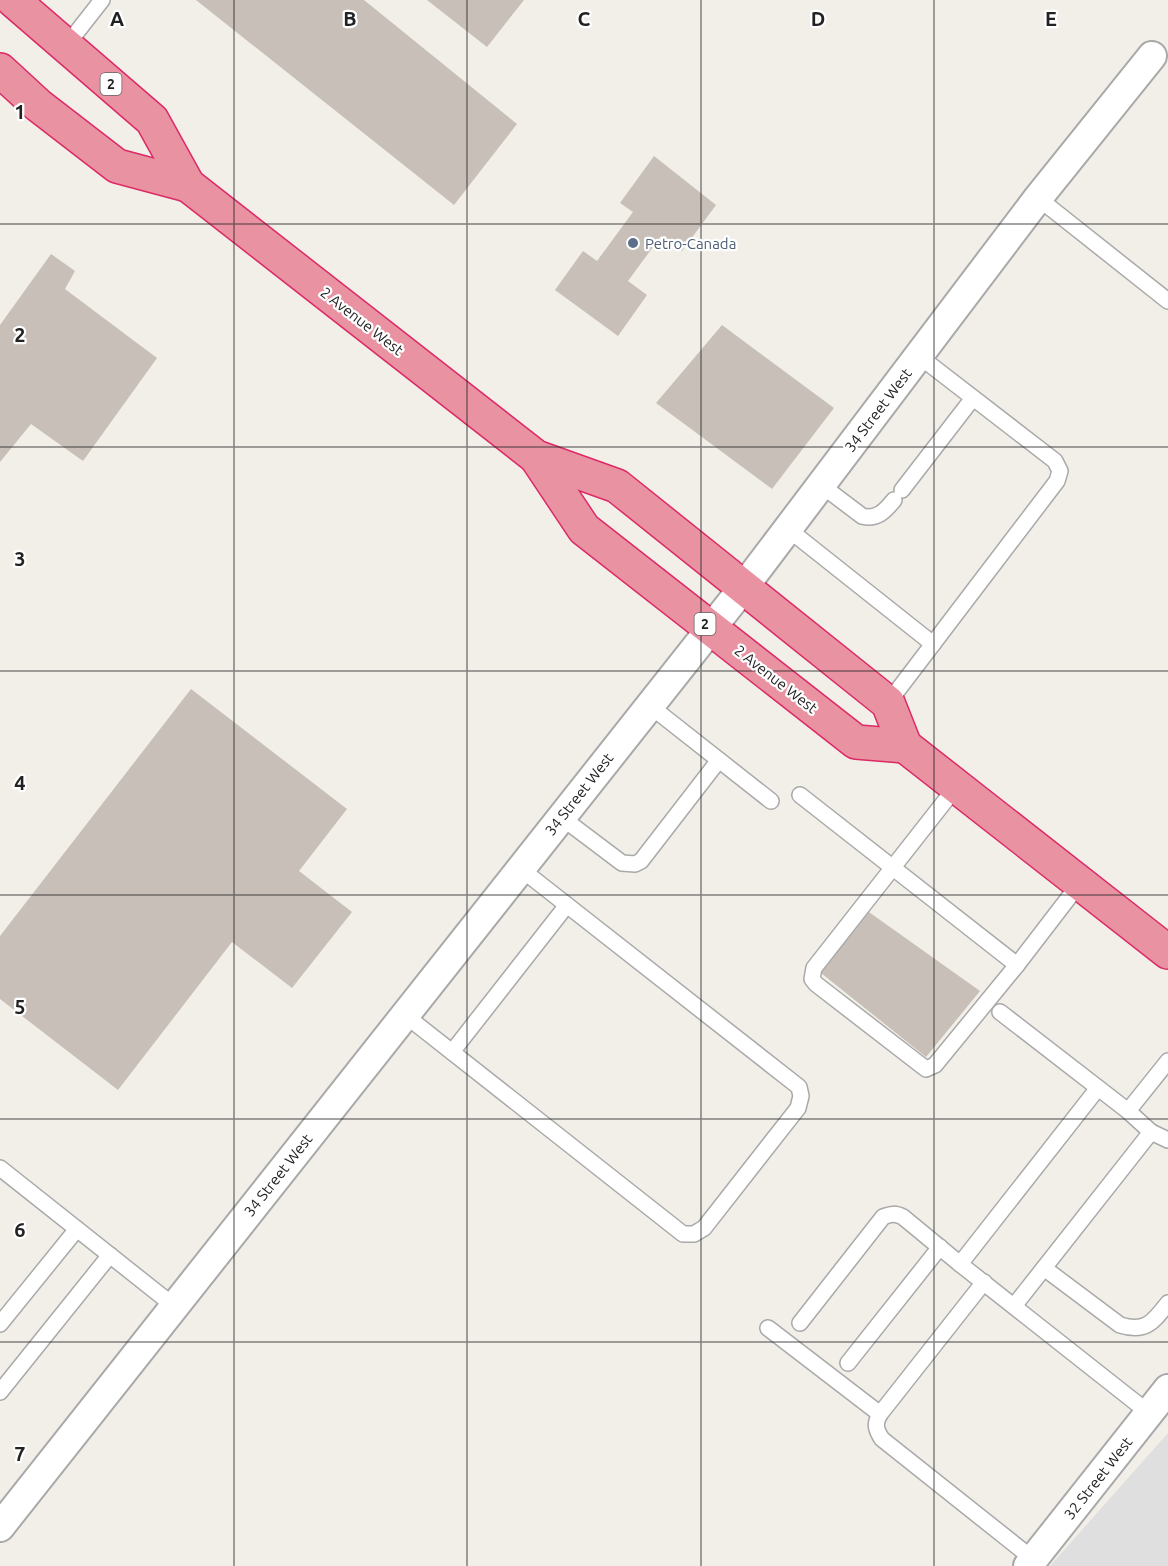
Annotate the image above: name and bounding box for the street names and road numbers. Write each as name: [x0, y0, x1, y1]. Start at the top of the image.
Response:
road number: 2: [100, 73, 122, 95]
street label: 2 Avenue West: [317, 283, 407, 359]
street label: 34 Street West: [841, 365, 915, 455]
road number: 2: [694, 613, 716, 635]
street label: 2 Avenue West: [731, 641, 821, 717]
street label: 34 Street West: [542, 749, 617, 839]
street label: 34 Street West: [241, 1130, 316, 1220]
street label: 32 Street West: [1061, 1433, 1136, 1523]

